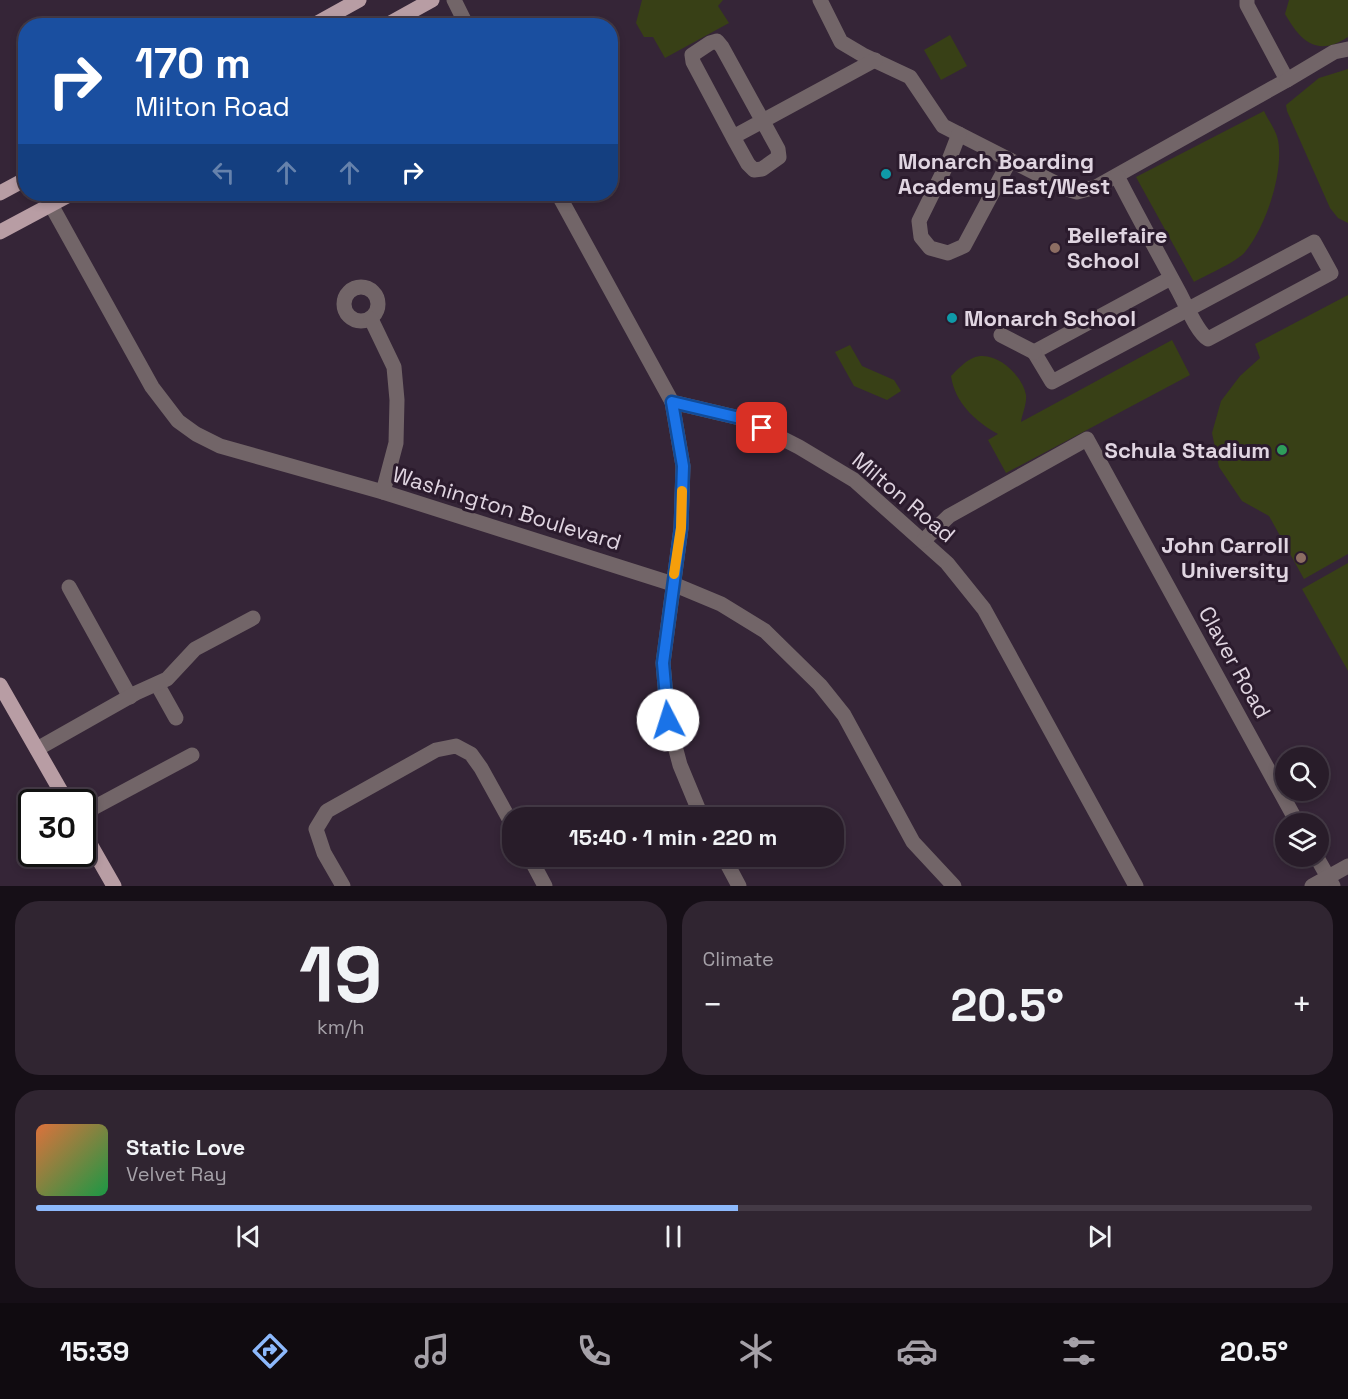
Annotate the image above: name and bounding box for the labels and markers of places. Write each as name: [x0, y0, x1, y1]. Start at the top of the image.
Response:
place label: Monarch Boarding Academy East/West: [898, 147, 1110, 200]
marker: Monarch Boarding Academy East/West: [879, 167, 893, 181]
place label: Bellefaire School: [1067, 221, 1167, 274]
marker: Bellefaire School: [1048, 241, 1062, 255]
place label: Monarch School: [964, 304, 1136, 332]
marker: Monarch School: [945, 311, 959, 325]
pin: [736, 402, 787, 453]
place label: Schula Stadium: [1105, 436, 1270, 464]
marker: Schula Stadium: [1275, 443, 1289, 457]
place label: John Carroll University: [1161, 531, 1289, 584]
marker: John Carroll University: [1294, 551, 1308, 565]

